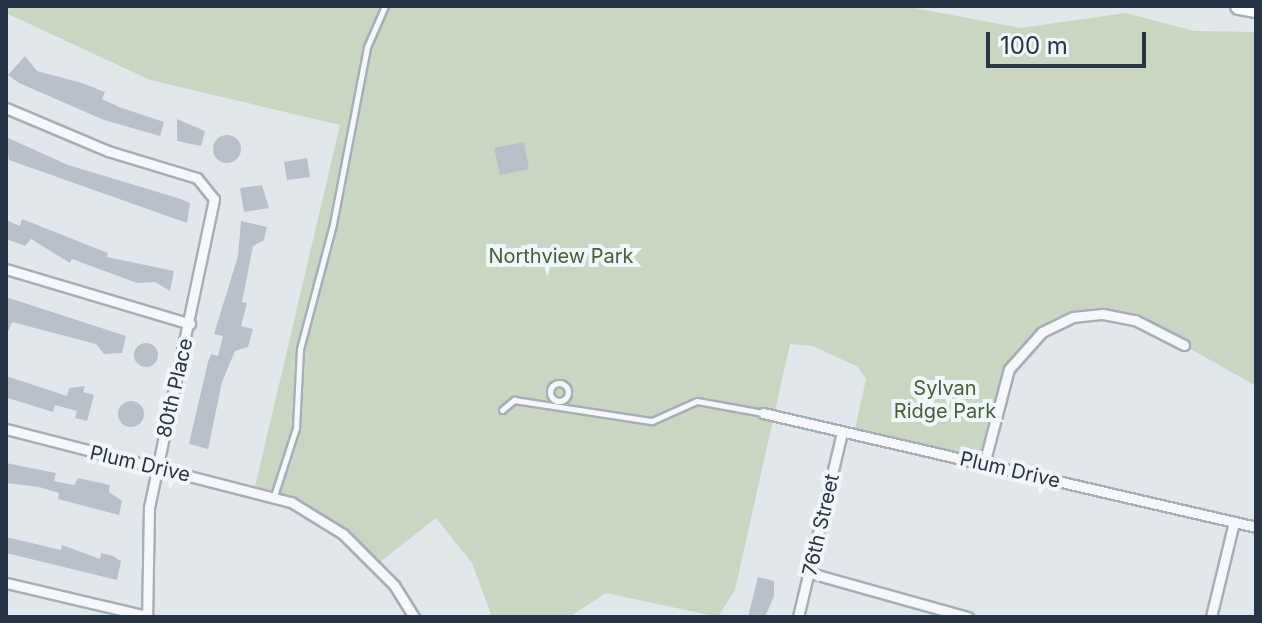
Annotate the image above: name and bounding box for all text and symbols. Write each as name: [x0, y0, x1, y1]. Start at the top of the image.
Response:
scale bar: [990, 16, 1150, 66]
text: 100 m: [1000, 31, 1068, 60]
park label: Northview Park: [488, 244, 634, 268]
street label: 80th Place: [152, 336, 198, 440]
park label: Sylvan Ridge Park: [894, 377, 996, 424]
street label: Plum Drive: [88, 441, 192, 487]
street label: Plum Drive: [958, 447, 1062, 493]
street label: 76th Street: [798, 472, 844, 578]

